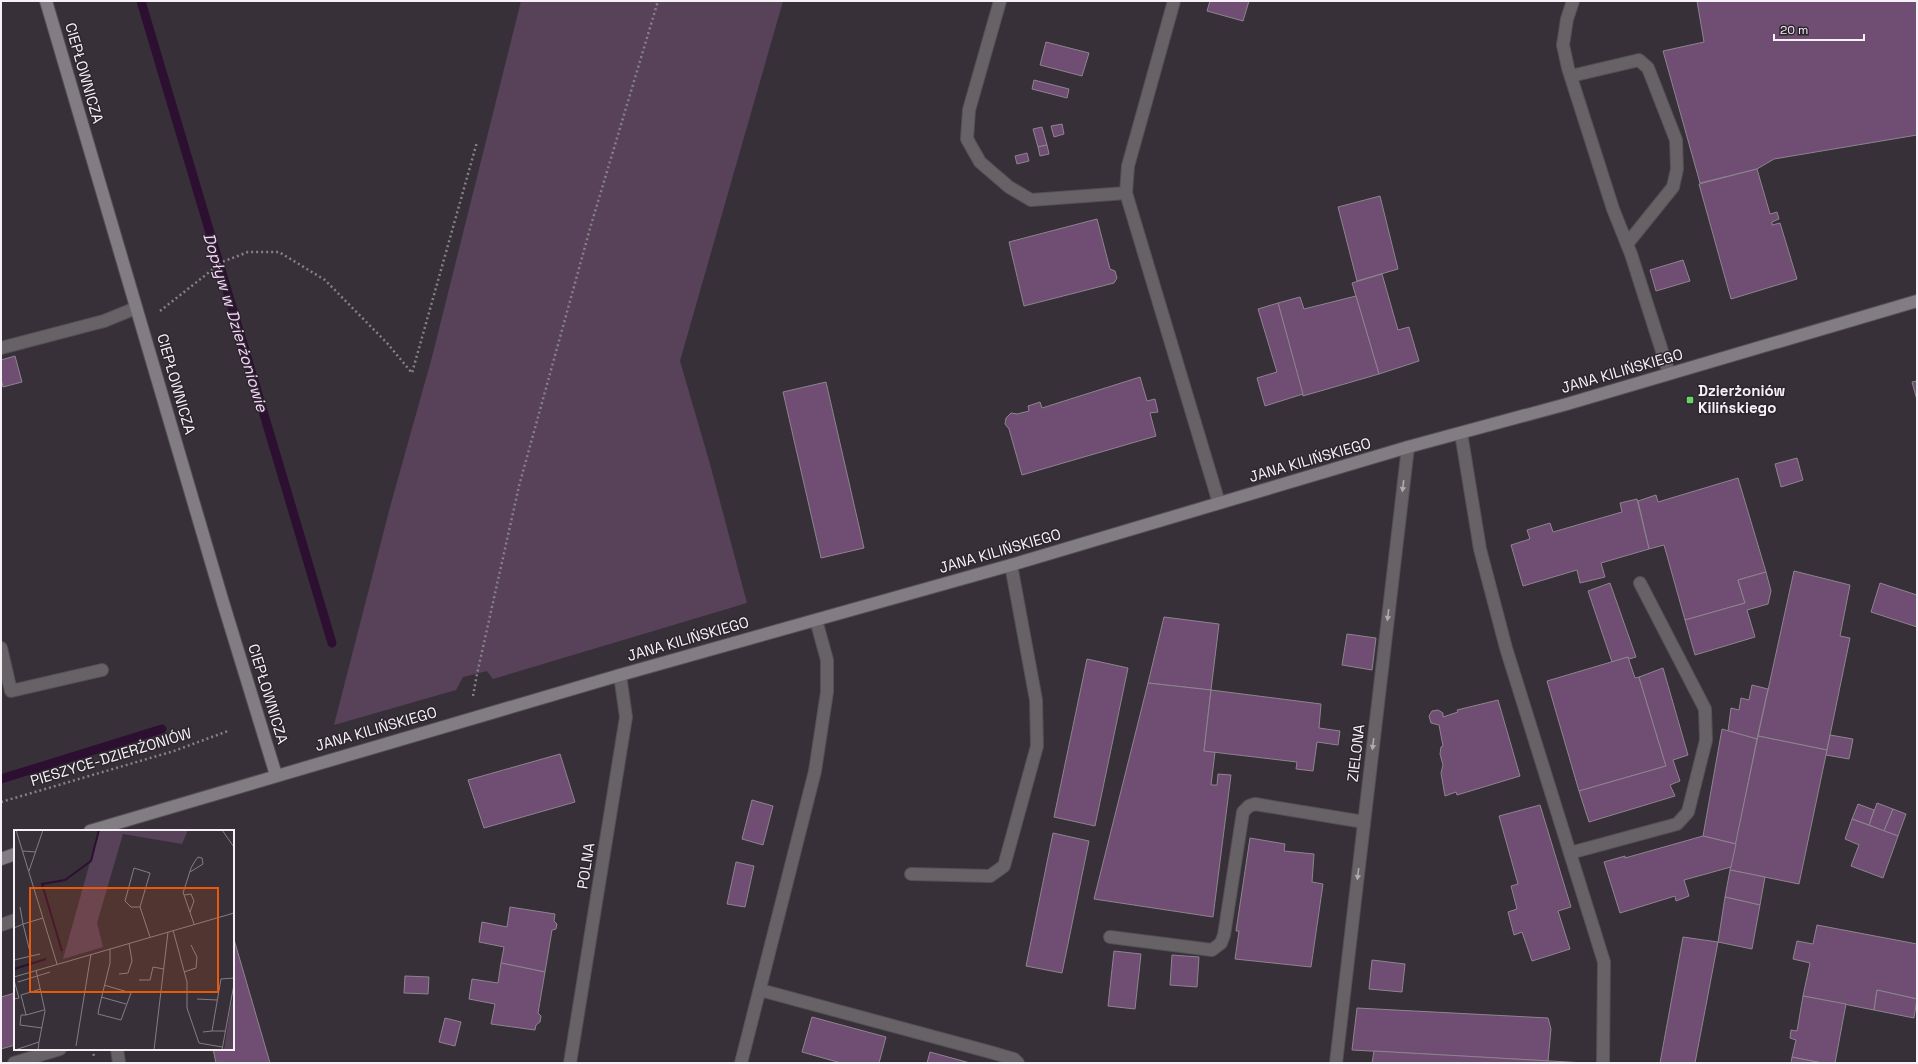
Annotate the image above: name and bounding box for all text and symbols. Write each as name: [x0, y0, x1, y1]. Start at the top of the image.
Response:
scale bar: [1774, 16, 1864, 42]
street label: CIEPŁOWNICZA: [61, 20, 108, 126]
text: 20 m: [1780, 22, 1808, 38]
water label: Dopływ w Dzierżoniowie: [198, 230, 273, 415]
street label: CIEPŁOWNICZA: [153, 331, 200, 437]
street label: JANA KILIŃSKIEGO: [1559, 344, 1685, 397]
place label: Dzierżoniów Kilińskiego: [1698, 381, 1786, 417]
marker: Dzierżoniów Kilińskiego: [1685, 395, 1695, 405]
street label: JANA KILIŃSKIEGO: [1247, 433, 1373, 486]
one-way arrow: [1400, 480, 1406, 492]
street label: JANA KILIŃSKIEGO: [937, 524, 1063, 577]
one-way arrow: [1385, 609, 1391, 621]
street label: JANA KILIŃSKIEGO: [625, 612, 751, 665]
street label: CIEPŁOWNICZA: [244, 641, 293, 747]
street label: JANA KILIŃSKIEGO: [313, 702, 439, 755]
street label: ZIELONA: [1343, 722, 1369, 783]
street label: PIESZYCE-DZIERŻONIÓW: [28, 723, 194, 790]
one-way arrow: [1370, 738, 1376, 751]
inset map: [14, 830, 234, 1050]
street label: POLNA: [572, 841, 599, 890]
one-way arrow: [1355, 868, 1361, 880]

